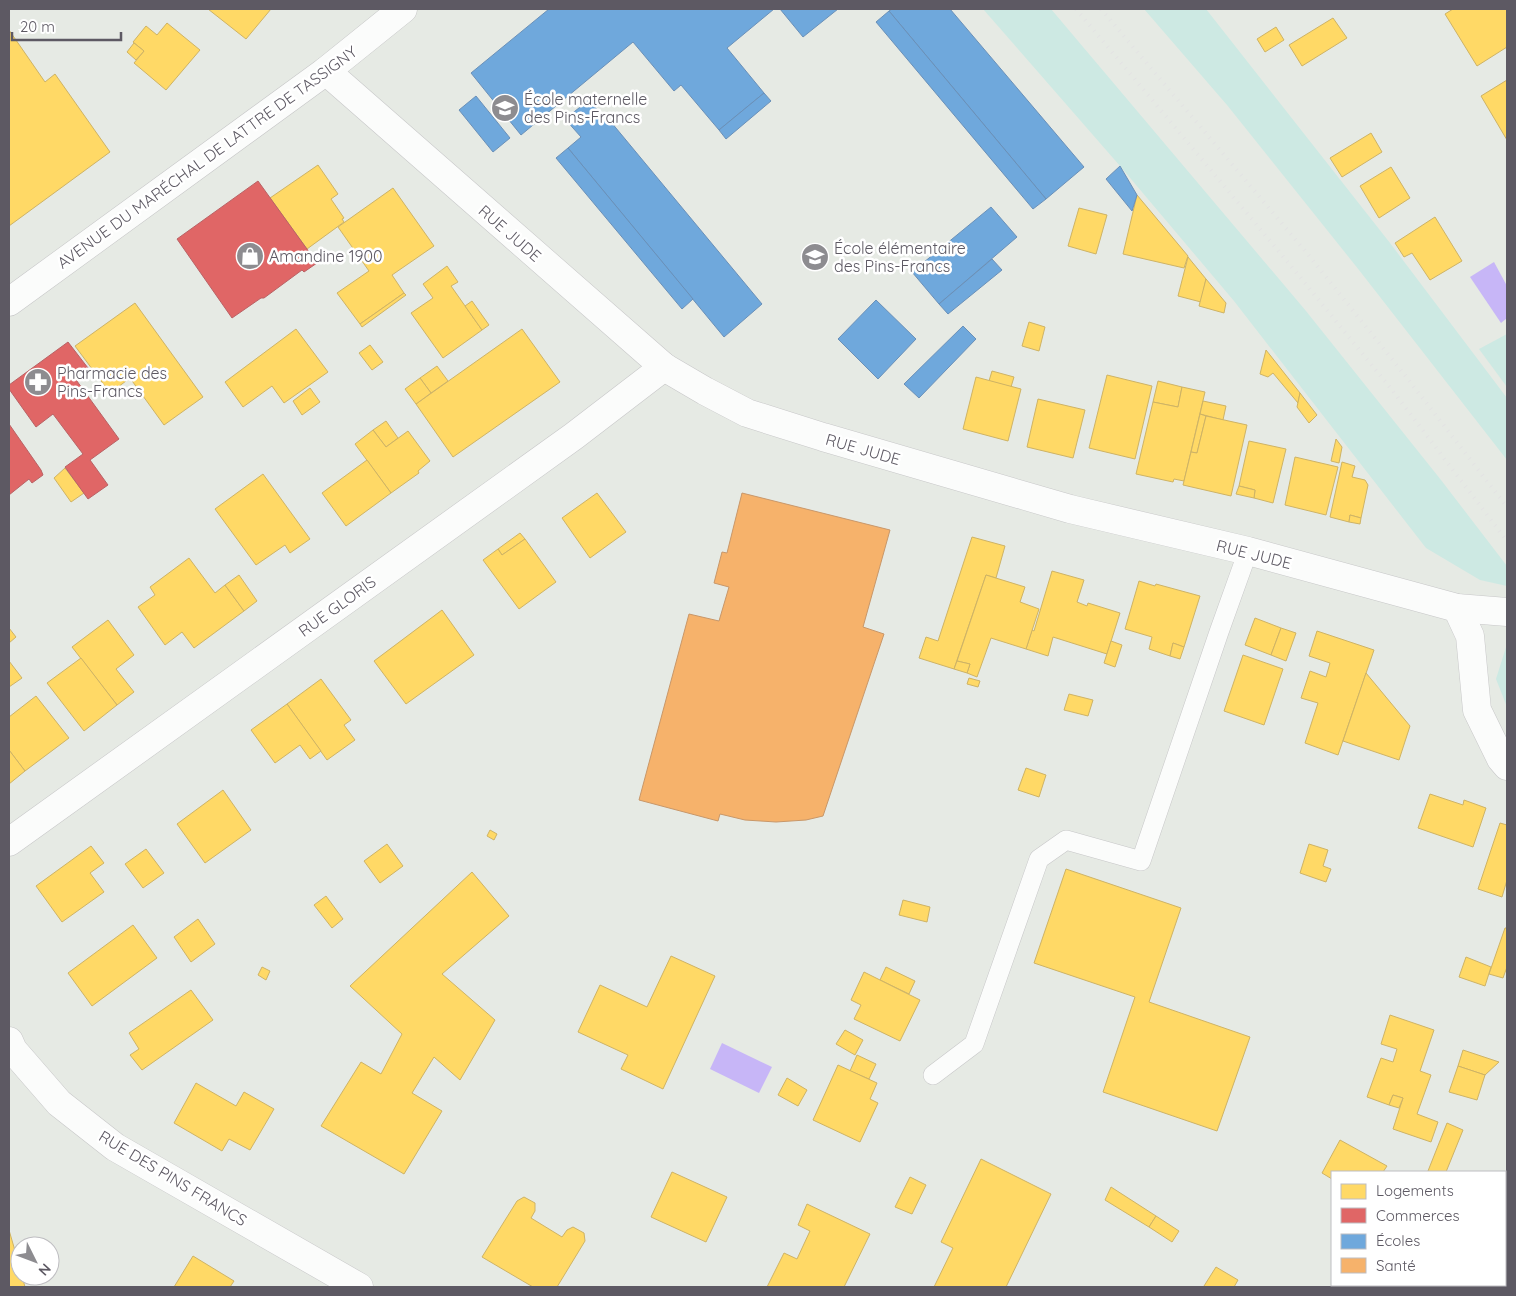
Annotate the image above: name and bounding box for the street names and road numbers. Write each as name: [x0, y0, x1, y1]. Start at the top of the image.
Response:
street label: AVENUE DU MARÉCHAL DE LATTRE DE TASSIGNY: [53, 41, 361, 273]
street label: RUE JUDE: [475, 200, 545, 266]
street label: RUE JUDE: [823, 429, 903, 469]
street label: RUE JUDE: [1214, 535, 1294, 573]
street label: RUE GLORIS: [294, 571, 380, 641]
street label: RUE DES PINS FRANCS: [95, 1126, 251, 1230]

